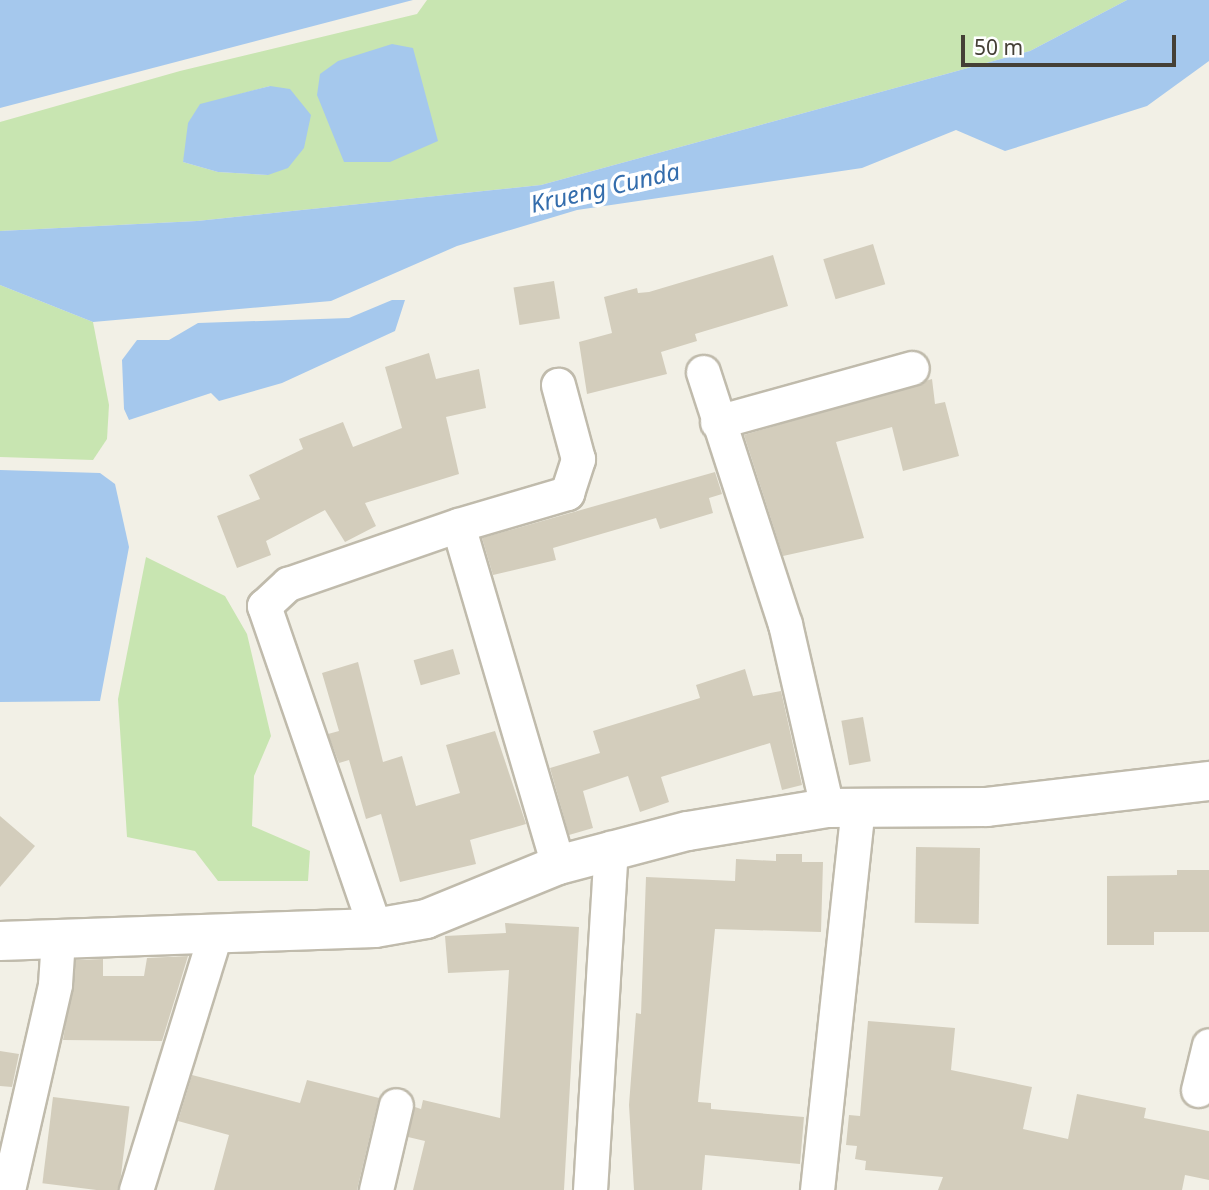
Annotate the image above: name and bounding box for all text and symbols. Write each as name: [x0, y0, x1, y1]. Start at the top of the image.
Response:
scale bar: [964, 21, 1179, 65]
text: 50 m: [974, 33, 1023, 61]
water label: Krueng Cunda: [528, 156, 682, 218]

